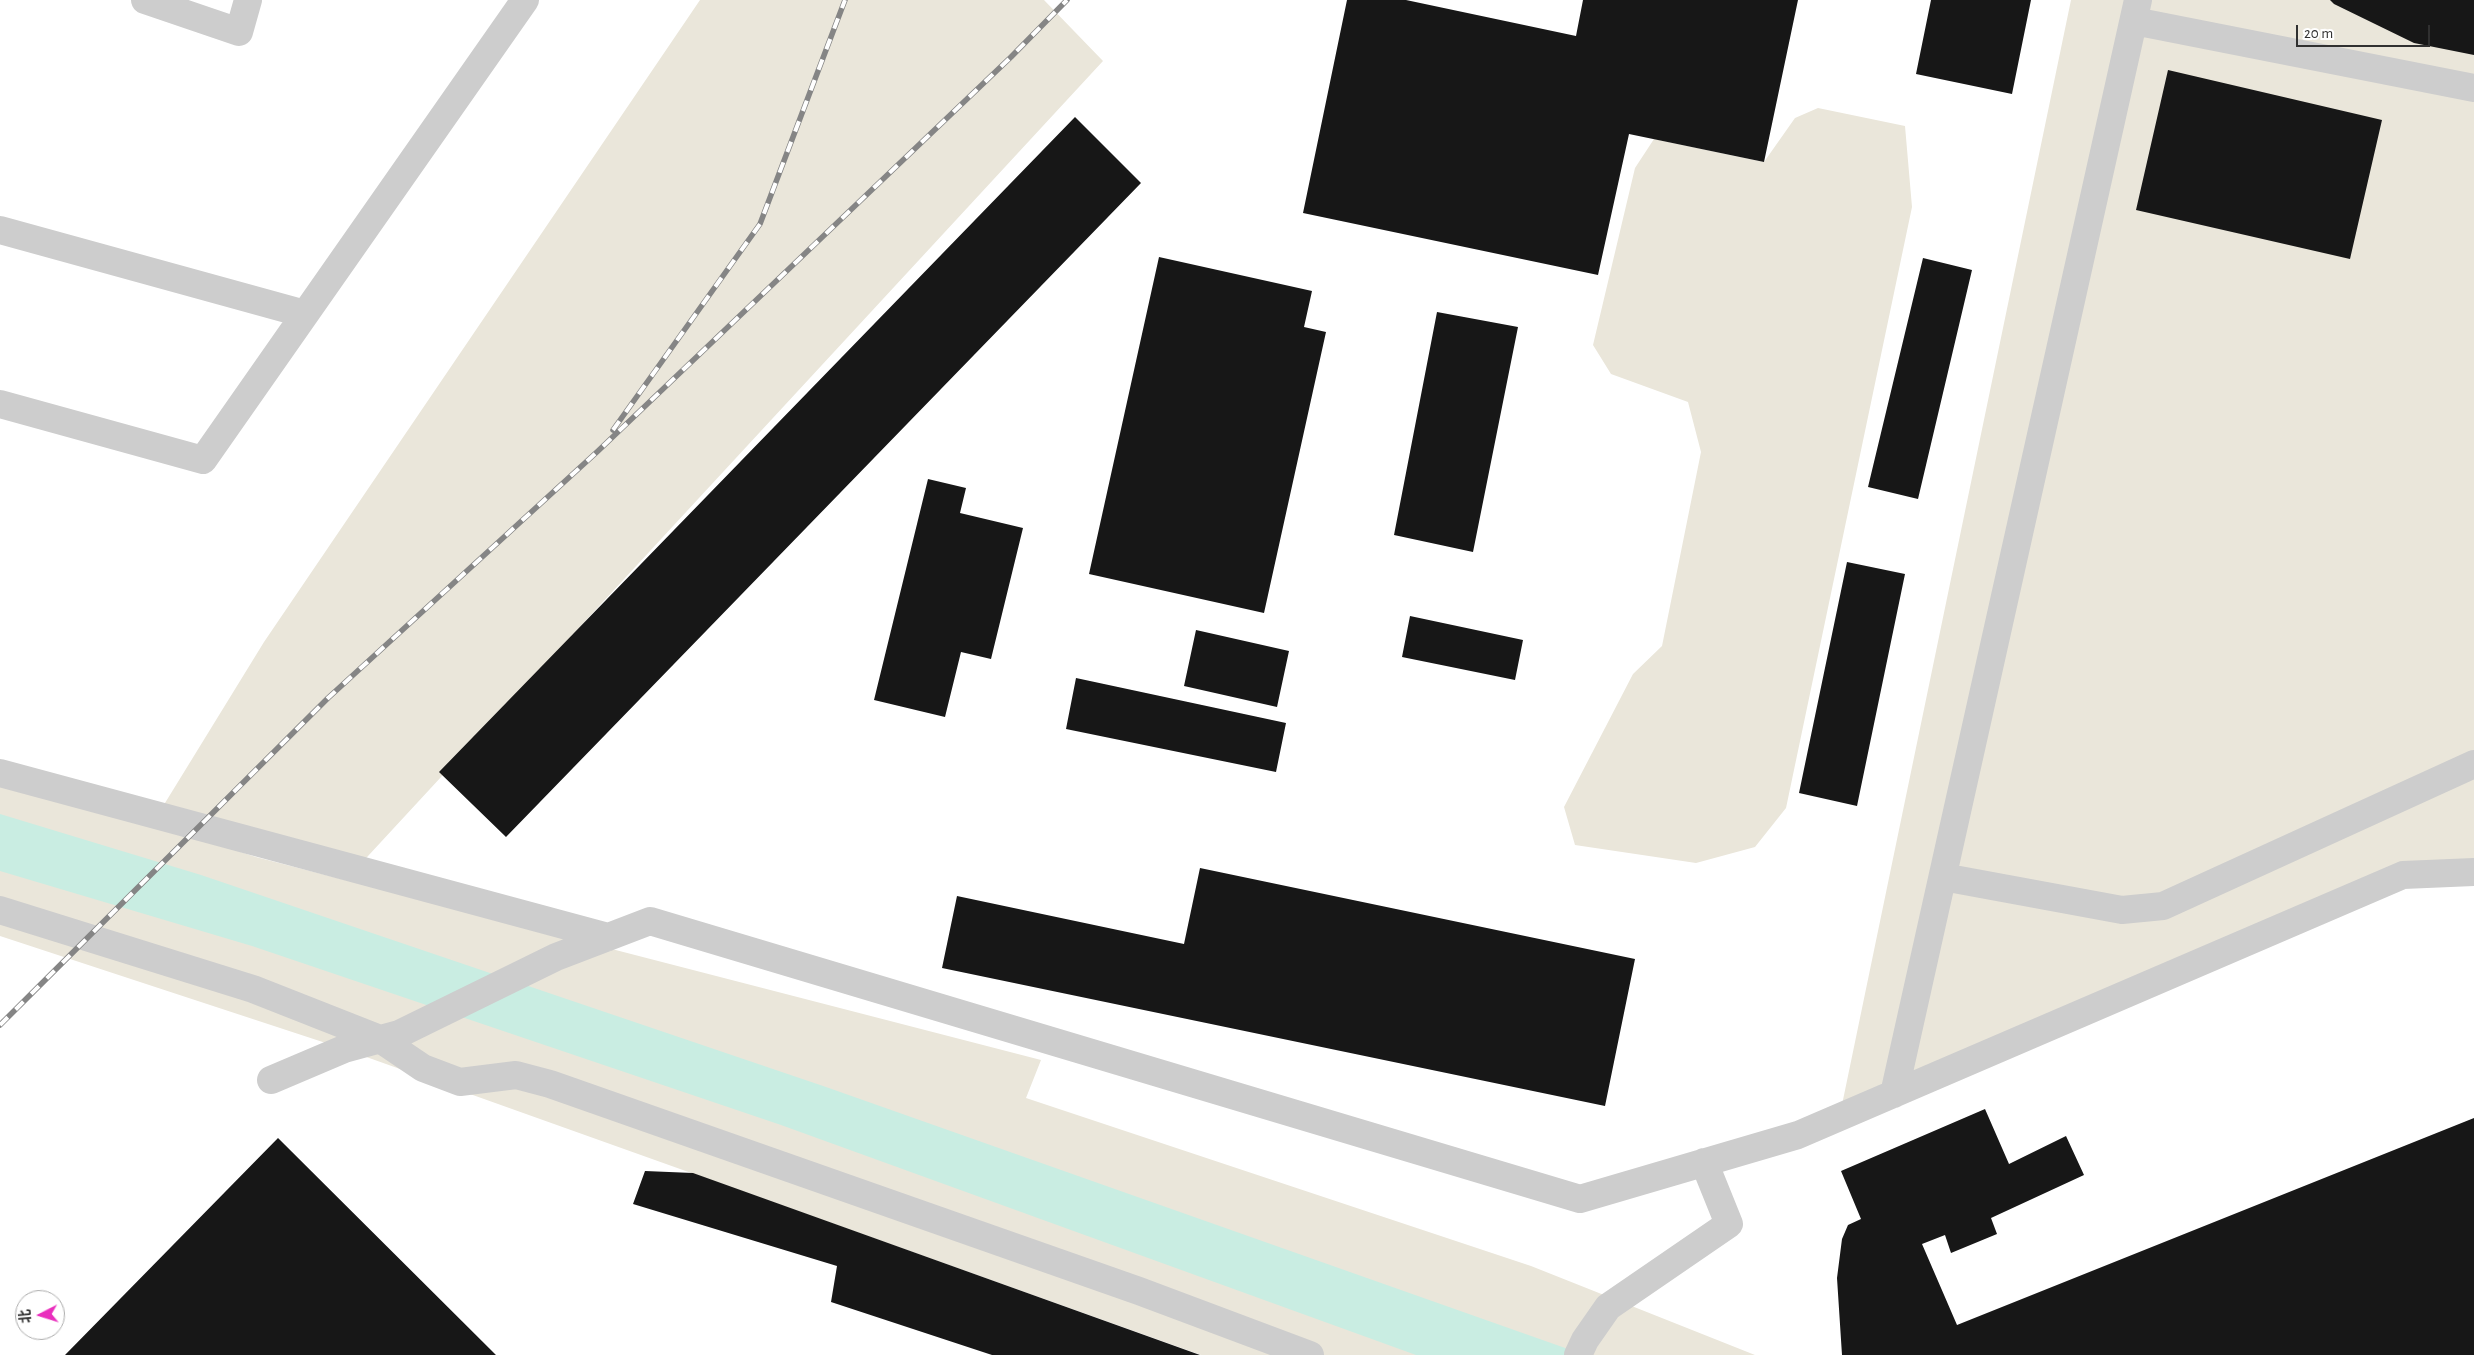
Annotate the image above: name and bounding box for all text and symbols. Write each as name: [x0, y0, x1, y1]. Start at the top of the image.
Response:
scale bar: [2299, 15, 2433, 47]
text: 20 m: [2304, 26, 2333, 41]
north arrow: [15, 1290, 65, 1340]
text: 北: [18, 1309, 34, 1324]

